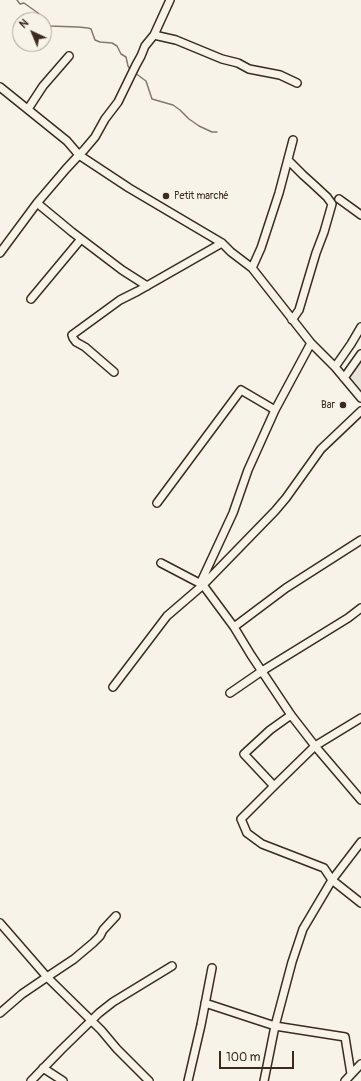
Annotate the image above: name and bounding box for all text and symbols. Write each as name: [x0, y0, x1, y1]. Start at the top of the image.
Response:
north arrow: [12, 12, 52, 52]
text: N: [17, 16, 31, 31]
place label: Petit marché: [174, 190, 229, 202]
marker: Petit marché: [161, 191, 171, 201]
place label: Bar: [321, 399, 335, 411]
marker: Bar: [338, 400, 348, 410]
scale bar: [221, 1043, 296, 1069]
text: 100 m: [226, 1050, 260, 1065]

